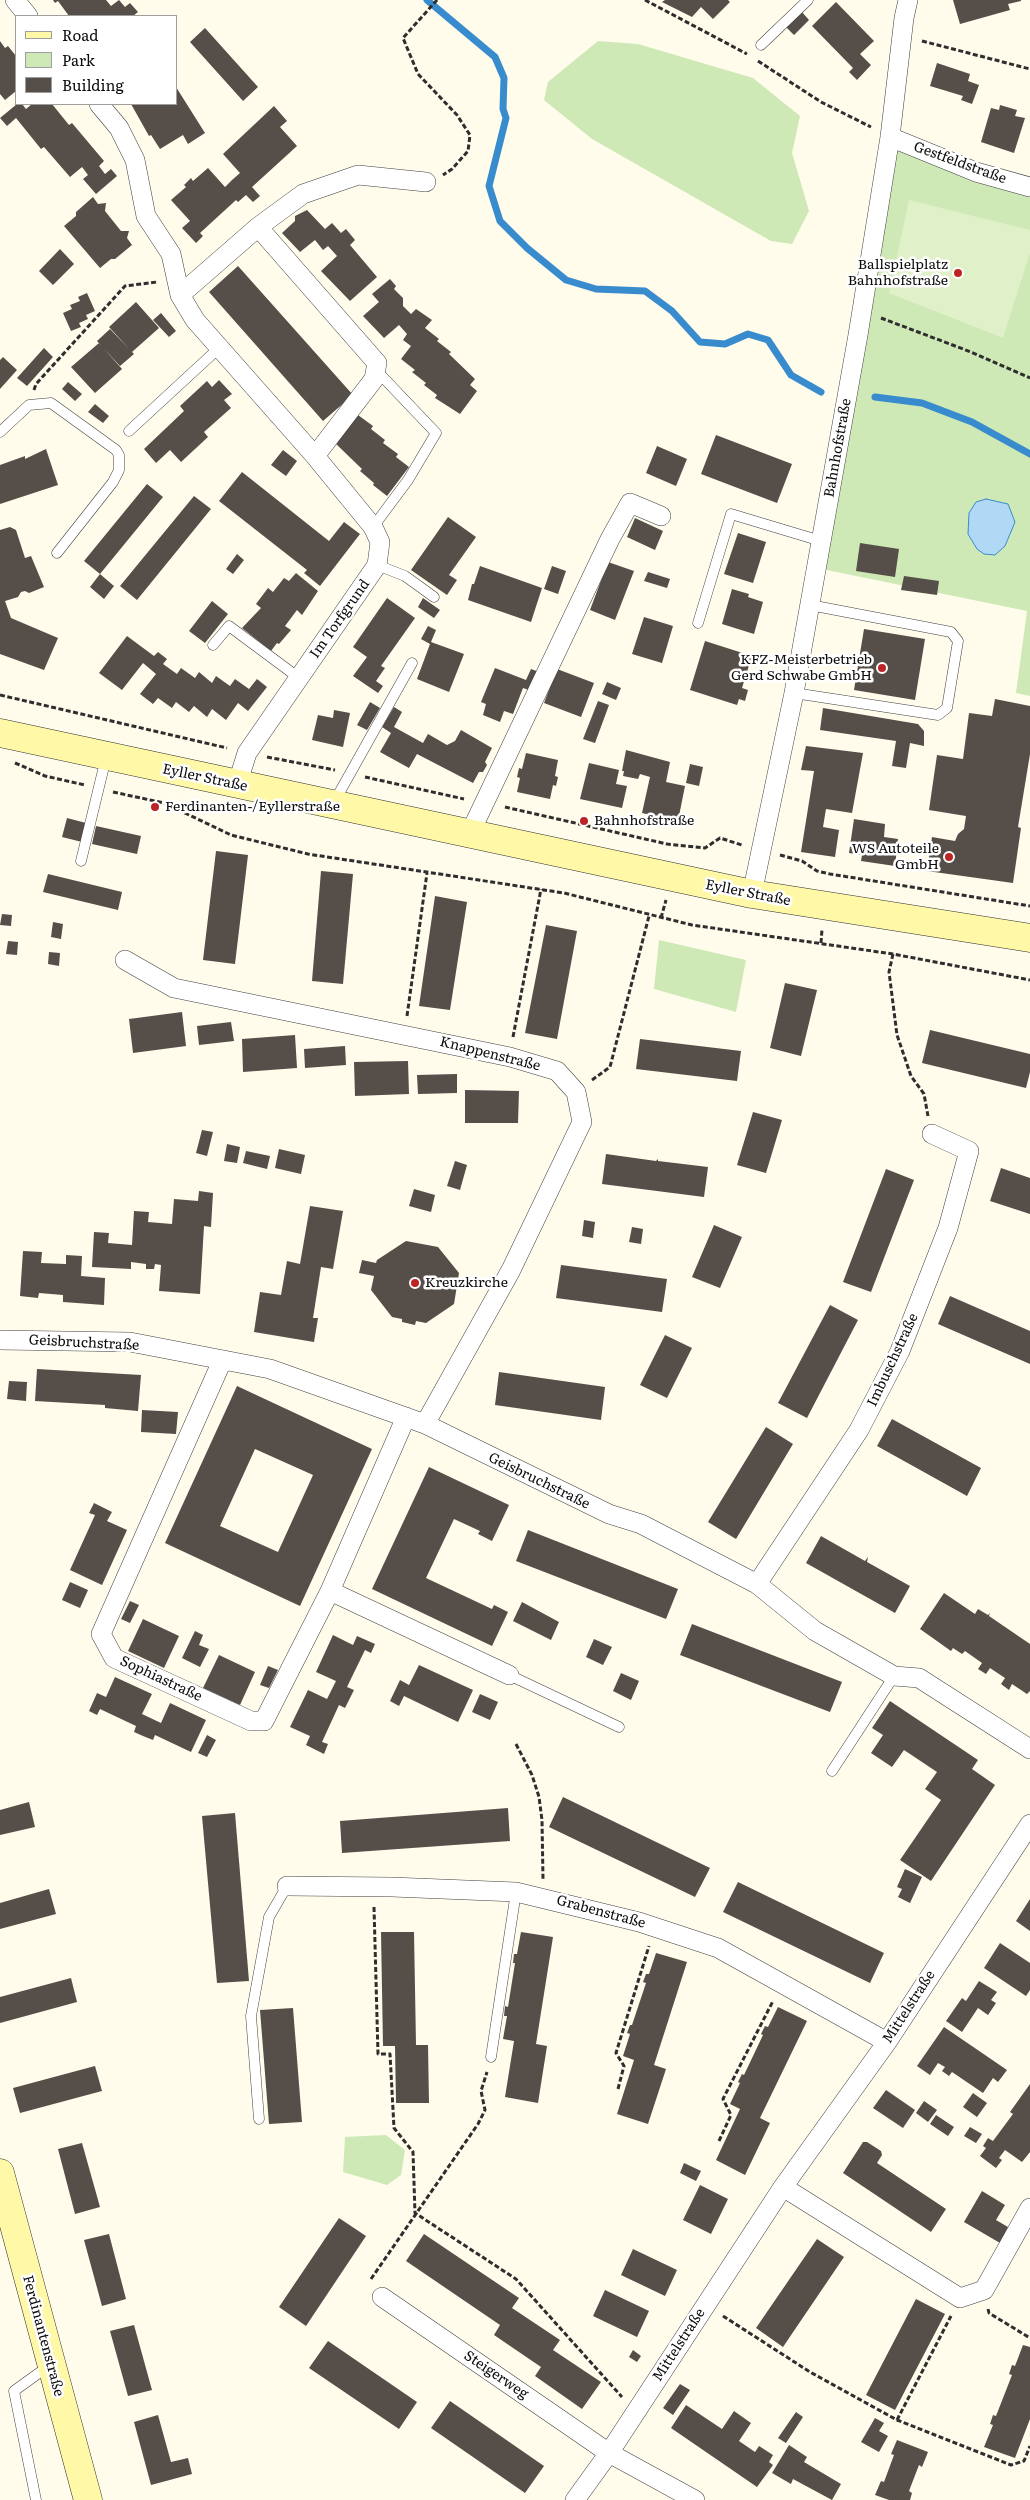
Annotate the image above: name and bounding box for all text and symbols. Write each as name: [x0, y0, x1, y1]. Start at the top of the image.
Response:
legend: [15, 15, 178, 105]
text: Road: [62, 23, 98, 46]
text: Park: [62, 48, 95, 71]
text: Building: [62, 73, 124, 96]
street label: Gestfeldstraße: [911, 138, 1009, 188]
place label: Ballspielplatz Bahnhofstraße: [848, 257, 948, 290]
marker: Ballspielplatz Bahnhofstraße: [952, 267, 964, 279]
street label: Bahnhofstraße: [821, 397, 855, 499]
street label: Im Torfgrund: [307, 576, 373, 662]
place label: KFZ-Meisterbetrieb Gerd Schwabe GmbH: [731, 652, 872, 684]
marker: KFZ-Meisterbetrieb Gerd Schwabe GmbH: [876, 662, 888, 674]
street label: Eyller Straße: [161, 761, 249, 795]
place label: Ferdinanten-/Eyllerstraße: [165, 799, 340, 815]
marker: Ferdinanten-/Eyllerstraße: [149, 801, 161, 813]
place label: Bahnhofstraße: [594, 813, 694, 829]
marker: Bahnhofstraße: [578, 815, 590, 827]
place label: WS Autoteile GmbH: [852, 841, 939, 874]
marker: WS Autoteile GmbH: [943, 851, 955, 863]
street label: Eyller Straße: [704, 877, 792, 909]
street label: Knappenstraße: [438, 1033, 542, 1075]
place label: Kreuzkirche: [425, 1275, 508, 1291]
marker: Kreuzkirche: [409, 1277, 421, 1289]
street label: Imbuschstraße: [864, 1311, 922, 1409]
street label: Geisbruchstraße: [28, 1332, 140, 1354]
street label: Geisbruchstraße: [486, 1449, 592, 1513]
street label: Sophiastraße: [117, 1653, 205, 1705]
street label: Grabenstraße: [555, 1892, 647, 1932]
street label: Mittelstraße: [879, 1967, 939, 2047]
street label: Ferdinantenstraße: [19, 2274, 67, 2398]
street label: Mittelstraße: [649, 2305, 709, 2385]
street label: Steigerweg: [461, 2347, 531, 2403]

